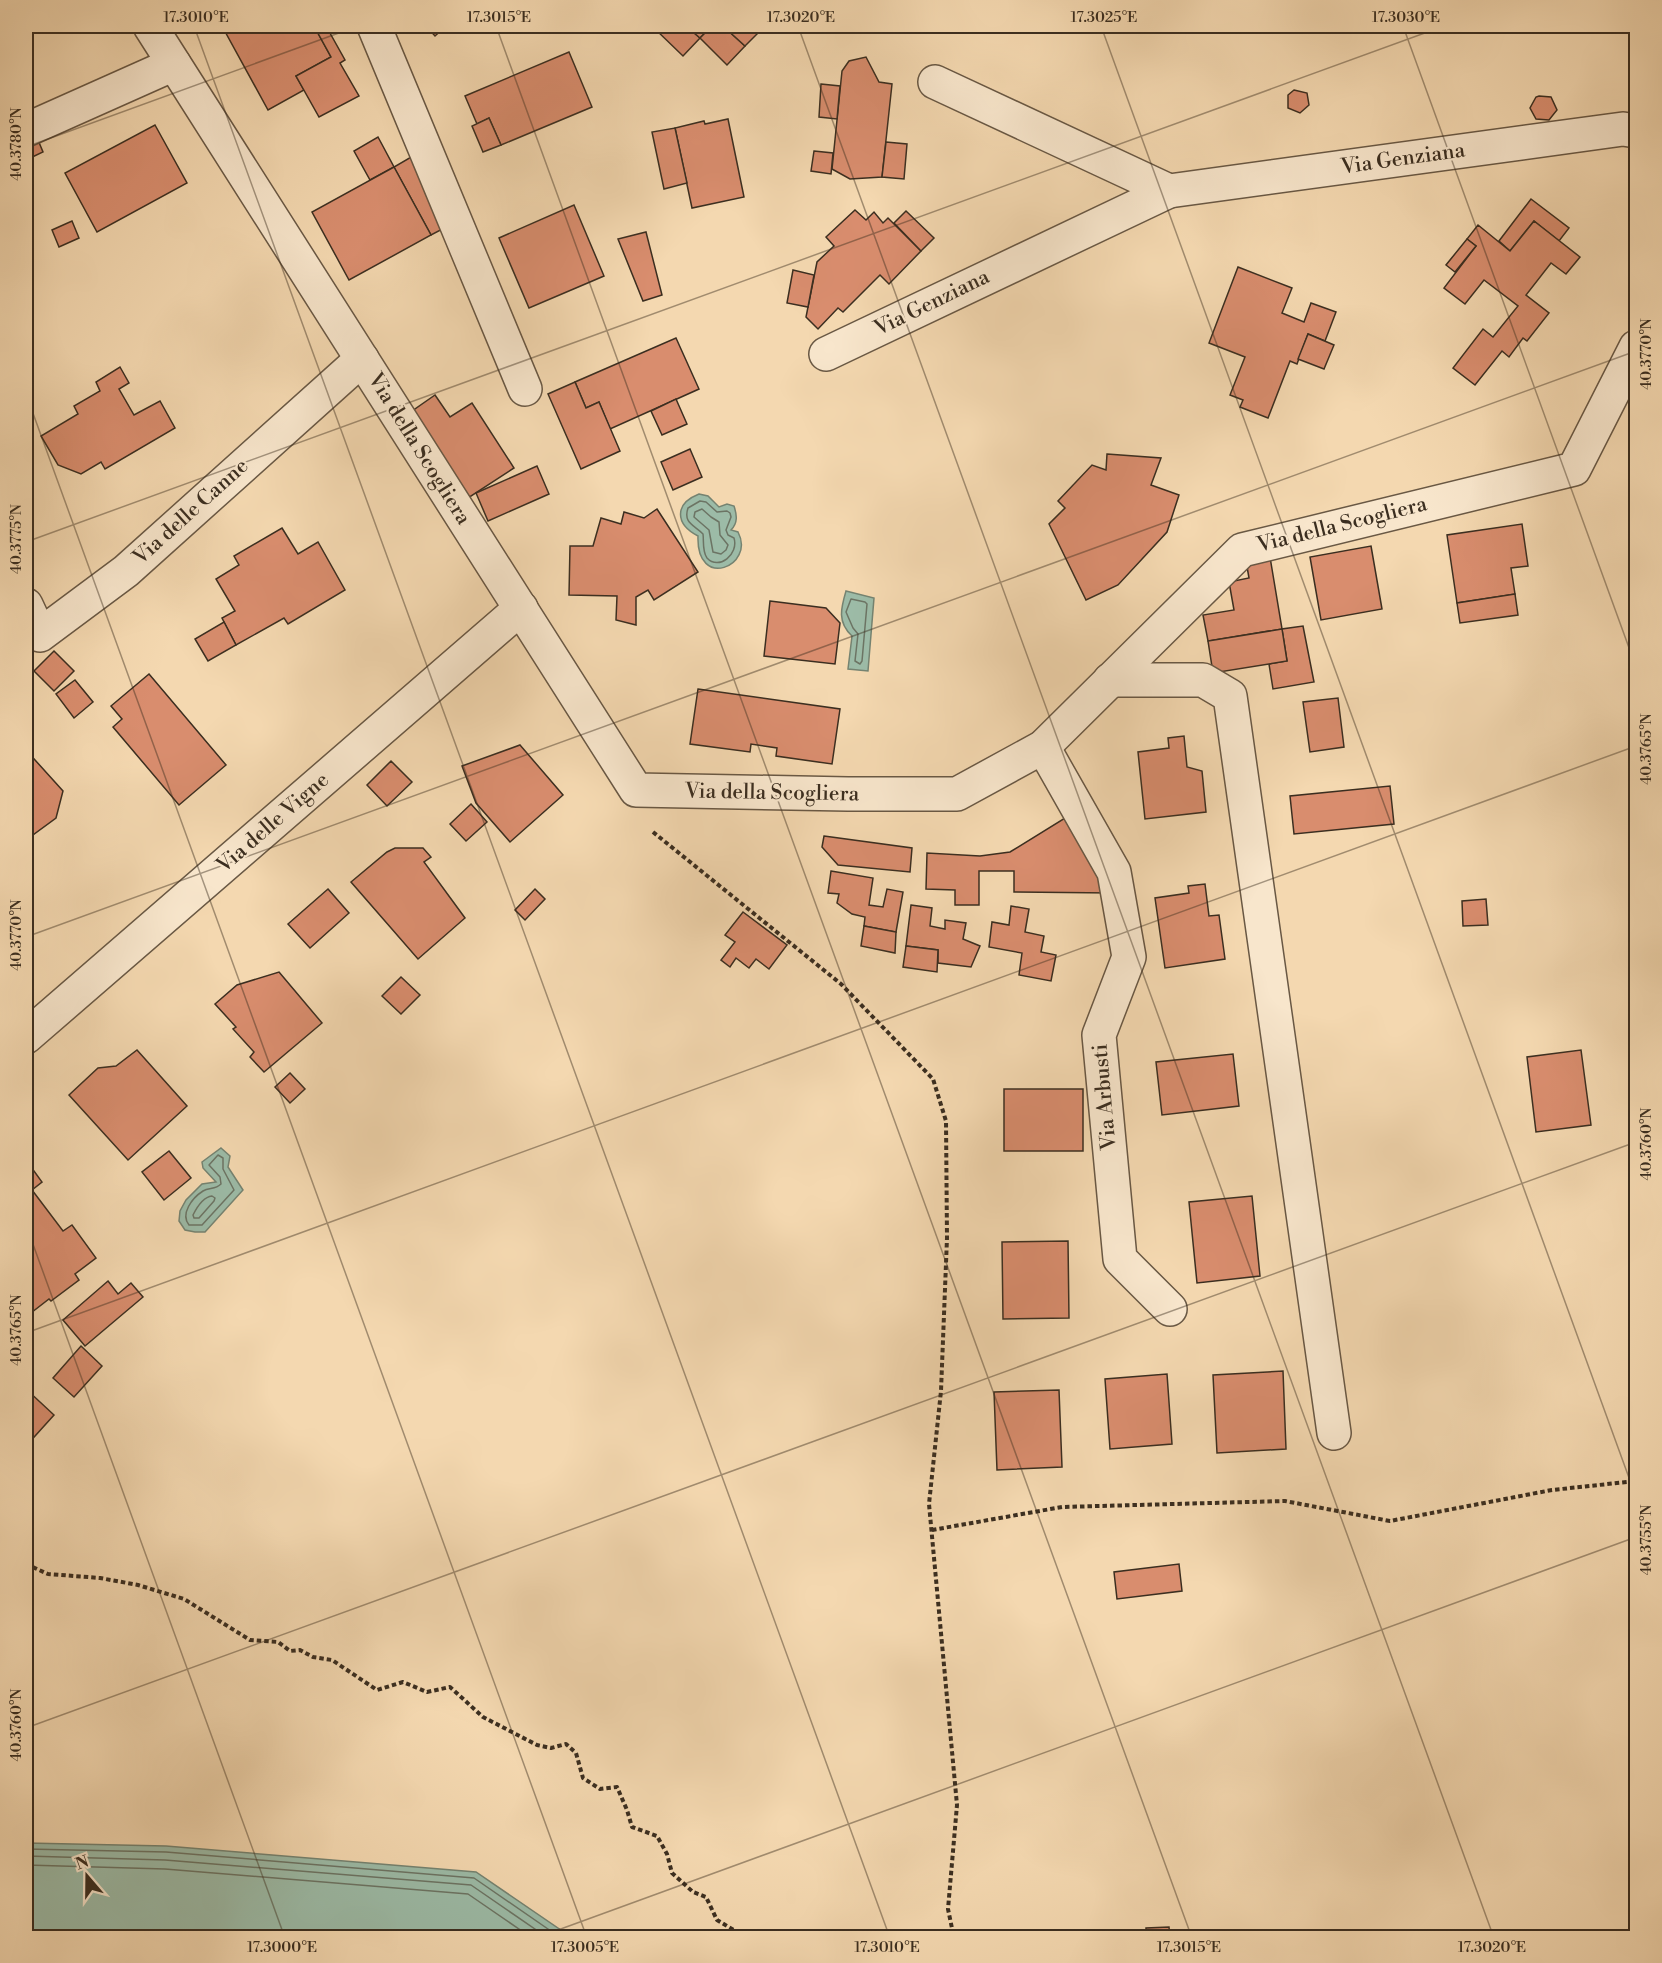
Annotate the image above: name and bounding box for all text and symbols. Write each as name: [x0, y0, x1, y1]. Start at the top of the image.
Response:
text: 17.3010°E: [163, 8, 229, 27]
text: 17.3015°E: [467, 8, 531, 27]
text: 17.3020°E: [767, 8, 835, 27]
text: 17.3025°E: [1071, 8, 1137, 27]
text: 17.3030°E: [1372, 8, 1440, 27]
text: 40.3780°N: [7, 107, 26, 181]
street label: Via Genziana: [1338, 137, 1467, 181]
street label: Via Genziana: [869, 264, 994, 343]
text: 40.3770°N: [1637, 318, 1656, 390]
street label: Via della Scogliera: [361, 367, 476, 530]
street label: Via delle Canne: [127, 453, 254, 571]
street label: Via della Scogliera: [1253, 491, 1430, 559]
text: 40.3775°N: [7, 504, 26, 574]
text: 40.3765°N: [1637, 713, 1656, 785]
street label: Via delle Vigne: [211, 767, 334, 880]
street label: Via della Scogliera: [684, 778, 860, 808]
text: 40.3770°N: [7, 899, 26, 971]
street label: Via Arbusti: [1087, 1043, 1123, 1152]
text: 40.3760°N: [1637, 1108, 1656, 1180]
text: 40.3765°N: [7, 1294, 26, 1366]
text: 40.3755°N: [1637, 1505, 1656, 1575]
text: 40.3760°N: [7, 1689, 26, 1761]
north arrow: [57, 1846, 117, 1906]
text: N: [73, 1851, 92, 1874]
text: 17.3000°E: [247, 1938, 317, 1957]
text: 17.3005°E: [551, 1938, 619, 1957]
text: 17.3010°E: [854, 1938, 920, 1957]
text: 17.3015°E: [1157, 1938, 1221, 1957]
text: 17.3020°E: [1458, 1938, 1526, 1957]

